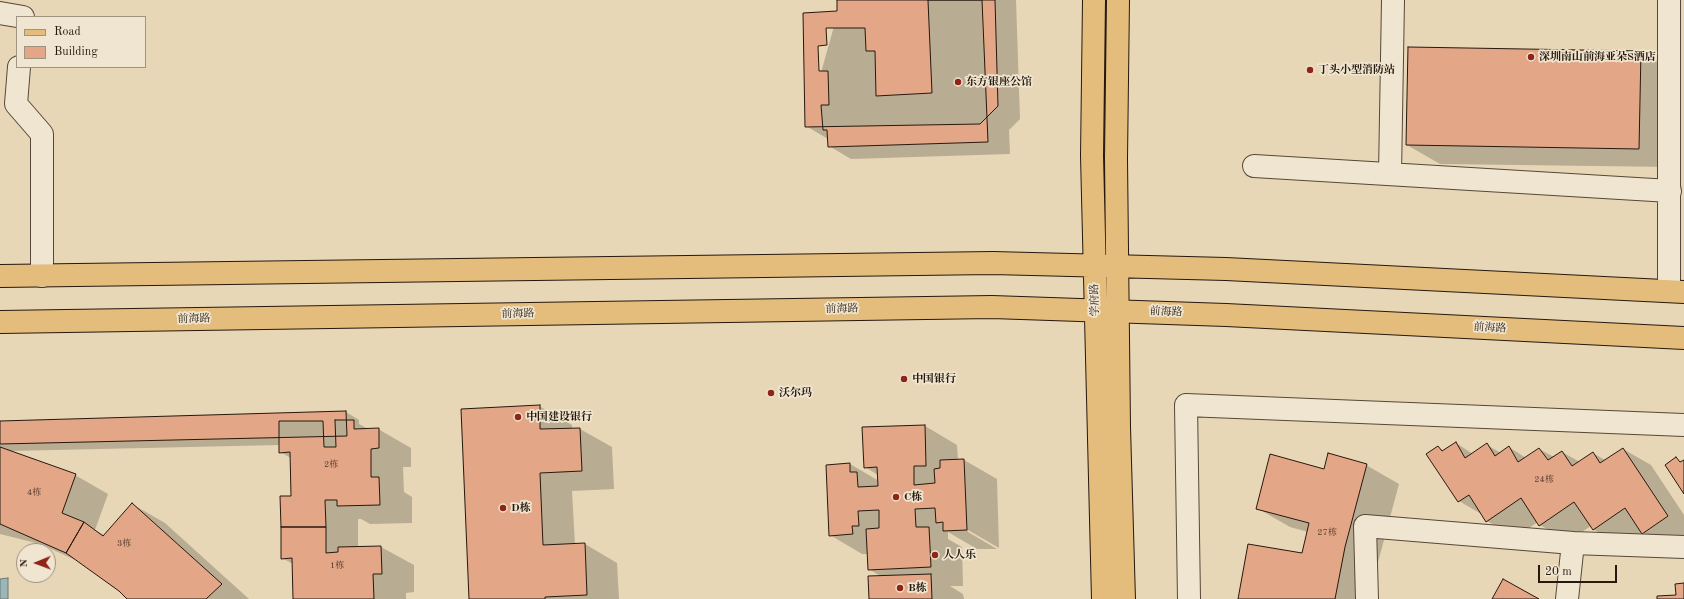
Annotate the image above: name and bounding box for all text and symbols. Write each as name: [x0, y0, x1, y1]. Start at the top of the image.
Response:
legend: [16, 16, 146, 68]
text: Road: [54, 26, 81, 38]
text: Building: [54, 46, 98, 58]
place label: 深圳南山前海亚朵S酒店: [1539, 50, 1656, 64]
marker: 深圳南山前海亚朵S酒店: [1526, 52, 1536, 62]
place label: 丁头小型消防站: [1318, 63, 1395, 77]
marker: 丁头小型消防站: [1305, 65, 1315, 75]
place label: 东方银座公馆: [966, 75, 1032, 89]
marker: 东方银座公馆: [953, 77, 963, 87]
street label: 学府路: [1088, 283, 1102, 317]
street label: 前海路: [825, 302, 859, 316]
street label: 前海路: [1149, 305, 1183, 319]
street label: 前海路: [501, 307, 535, 321]
street label: 前海路: [177, 312, 211, 326]
street label: 前海路: [1473, 321, 1507, 335]
place label: 中国银行: [912, 372, 956, 386]
marker: 中国银行: [899, 374, 909, 384]
place label: 沃尔玛: [779, 386, 812, 400]
marker: 沃尔玛: [766, 388, 776, 398]
place label: 中国建设银行: [526, 410, 592, 424]
marker: 中国建设银行: [513, 412, 523, 422]
house number: 2栋: [324, 460, 338, 470]
house number: 24栋: [1534, 475, 1554, 485]
house number: 4栋: [27, 488, 41, 498]
place label: C栋: [904, 490, 922, 504]
marker: C栋: [891, 492, 901, 502]
place label: D栋: [511, 501, 531, 515]
marker: D栋: [498, 503, 508, 513]
house number: 27栋: [1317, 528, 1337, 538]
house number: 3栋: [117, 539, 131, 549]
north arrow: [16, 543, 56, 583]
place label: 人人乐: [943, 548, 976, 562]
marker: 人人乐: [930, 550, 940, 560]
scale bar: [1540, 557, 1619, 583]
text: N: [19, 559, 30, 567]
house number: 1栋: [330, 561, 344, 571]
text: 20 m: [1545, 566, 1572, 578]
place label: B栋: [908, 581, 927, 595]
marker: B栋: [895, 583, 905, 593]

